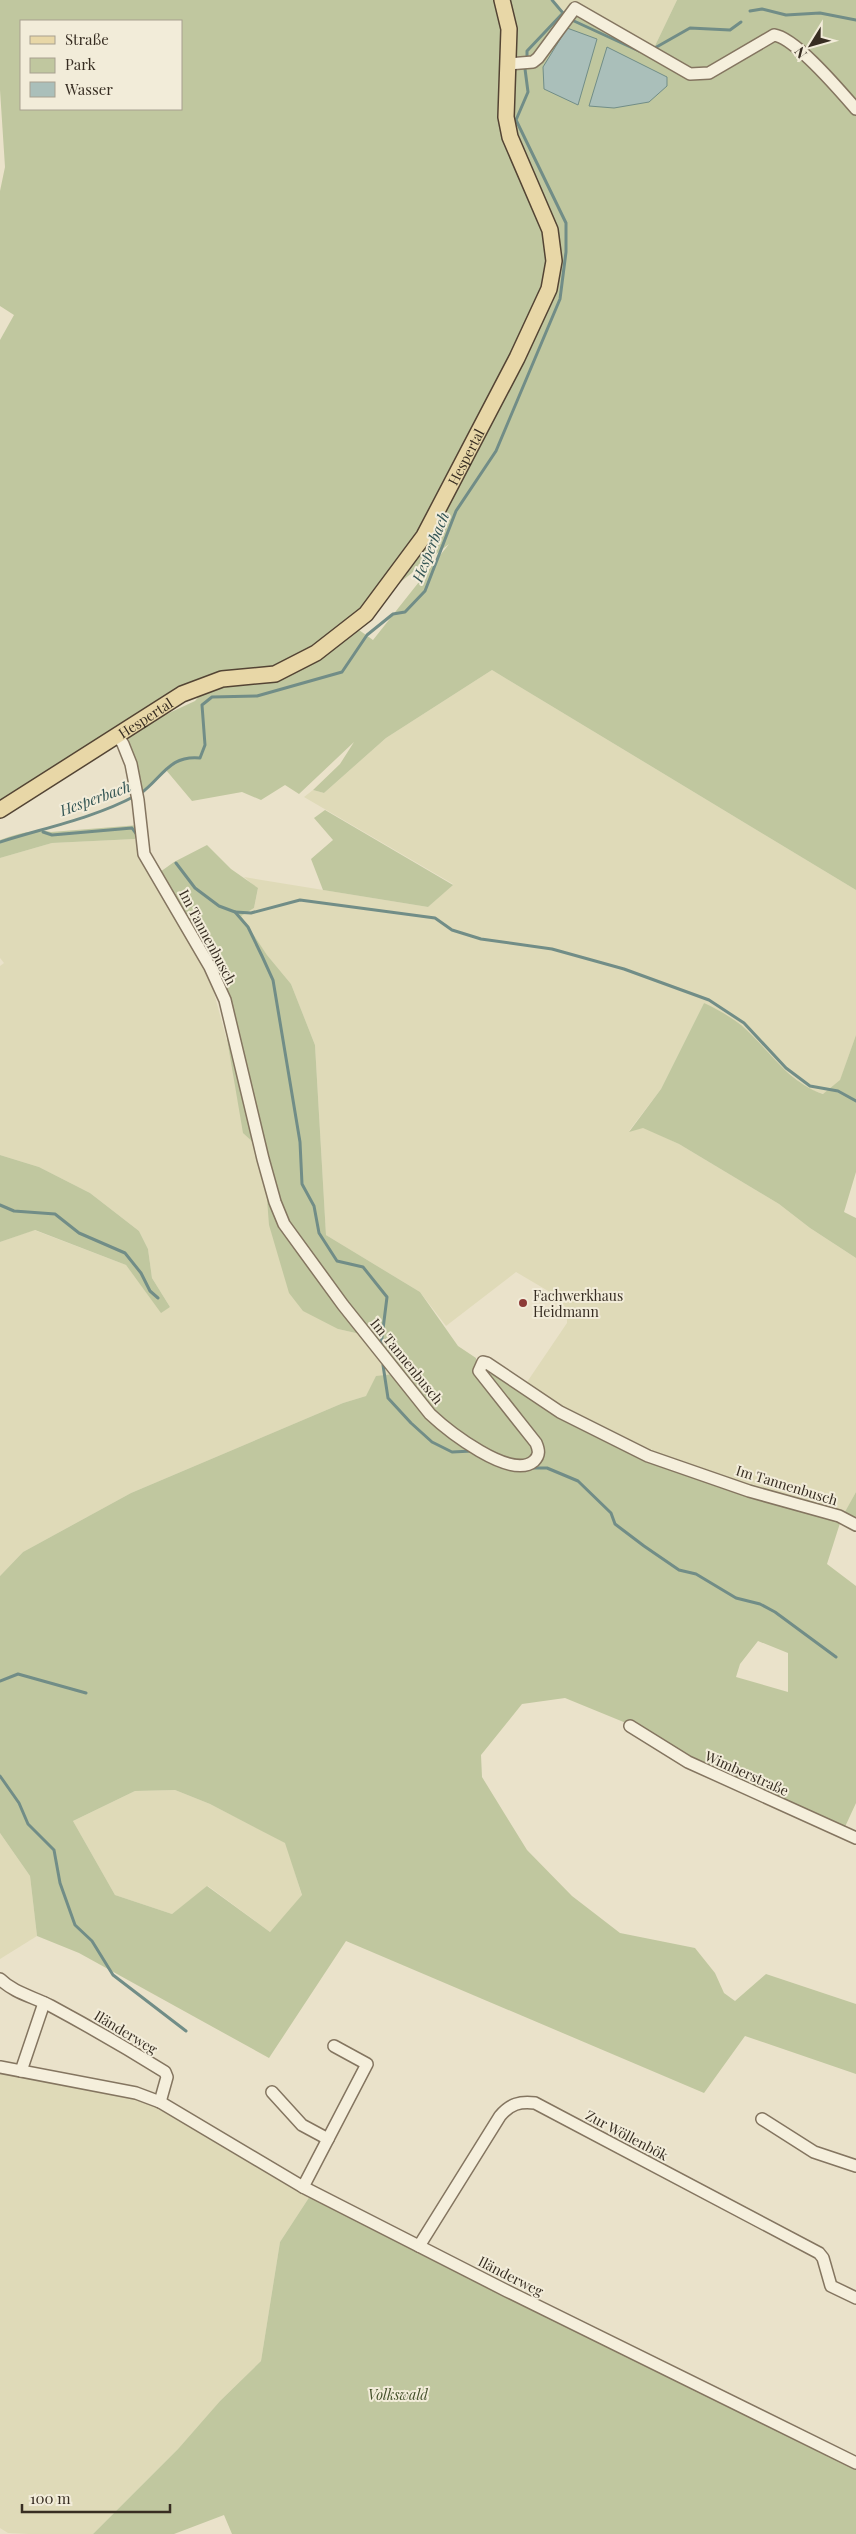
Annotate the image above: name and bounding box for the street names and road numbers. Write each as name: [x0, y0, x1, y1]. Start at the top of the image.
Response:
street label: Hespertal: [443, 425, 488, 488]
street label: Hespertal: [114, 693, 176, 742]
street label: Im Tannenbusch: [175, 886, 241, 989]
street label: Im Tannenbusch: [366, 1314, 448, 1408]
street label: Im Tannenbusch: [734, 1461, 841, 1510]
street label: Wimberstraße: [701, 1746, 792, 1800]
street label: Iländerweg: [91, 2006, 162, 2059]
street label: Zur Wöllenbök: [582, 2105, 672, 2165]
street label: Iländerweg: [475, 2251, 547, 2301]

